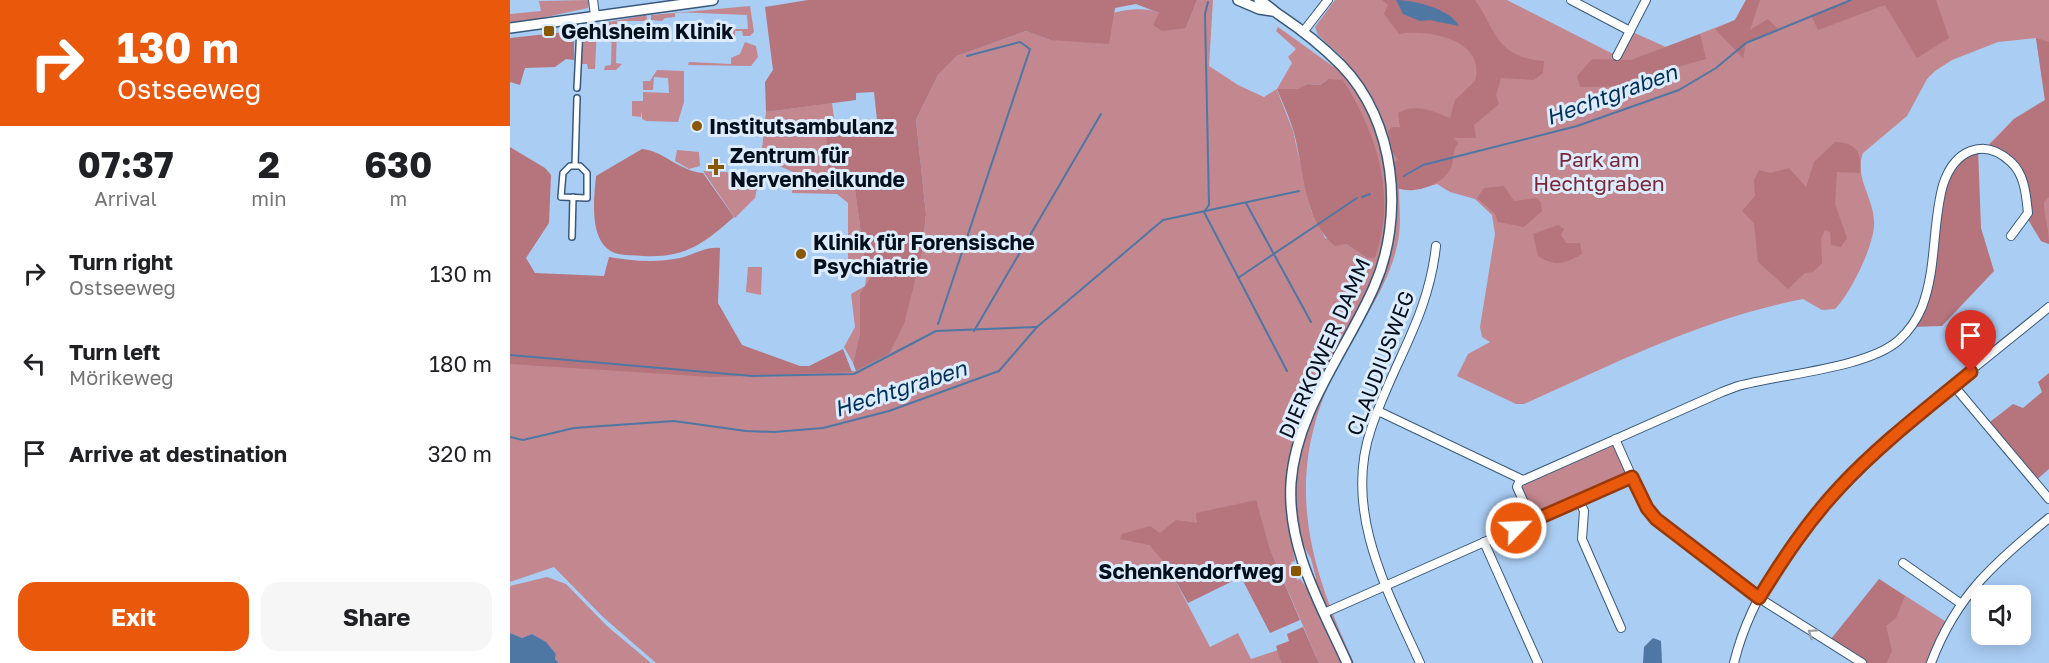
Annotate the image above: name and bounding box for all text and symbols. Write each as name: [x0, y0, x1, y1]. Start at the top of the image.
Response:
place label: Gehlsheim Klinik: [561, 18, 733, 44]
text: 130 m: [117, 22, 239, 72]
icon: right: [18, 24, 96, 102]
marker: Gehlsheim Klinik: [542, 24, 556, 38]
water label: Hechtgraben: [1542, 57, 1682, 130]
text: Ostseeweg: [117, 73, 261, 105]
place label: Institutsambulanz: [709, 113, 895, 139]
marker: Institutsambulanz: [690, 119, 704, 133]
place label: Zentrum für Nervenheilkunde: [730, 142, 905, 192]
text: 07:37: [78, 143, 174, 186]
text: 2: [258, 143, 280, 186]
text: 630: [364, 143, 432, 186]
park label: Park am Hechtgraben: [1533, 146, 1665, 196]
marker: Zentrum für Nervenheilkunde: [707, 158, 725, 176]
text: Arrival: [94, 186, 157, 210]
text: min: [251, 186, 287, 210]
text: m: [389, 186, 407, 210]
place label: Klinik für Forensische Psychiatrie: [813, 229, 1035, 279]
marker: Klinik für Forensische Psychiatrie: [794, 247, 808, 261]
text: Turn right: [69, 248, 173, 275]
street label: DIERKOWER DAMM: [1273, 254, 1375, 442]
icon: right: [18, 257, 51, 290]
text: 130 m: [430, 260, 492, 287]
text: Ostseeweg: [69, 275, 176, 299]
street label: CLAUDIUSWEG: [1340, 287, 1420, 439]
pin: [1945, 310, 1996, 372]
icon: arrive: [1954, 319, 1987, 352]
text: Turn left: [69, 338, 160, 365]
icon: left: [18, 347, 51, 380]
text: 180 m: [429, 350, 492, 377]
water label: Hechtgraben: [830, 353, 971, 422]
text: Mörikeweg: [69, 365, 174, 389]
icon: arrive: [18, 437, 51, 470]
text: Arrive at destination: [69, 440, 287, 467]
text: 320 m: [428, 440, 492, 467]
position arrow: [1484, 496, 1548, 560]
place label: Schenkendorfweg: [1098, 558, 1284, 584]
marker: Schenkendorfweg: [1289, 564, 1303, 578]
button: Exit: [18, 582, 249, 651]
button: Share: [261, 582, 492, 651]
map controls: [1971, 585, 2031, 645]
button: sound: [1971, 585, 2031, 645]
one-way arrow: [1807, 629, 1818, 640]

